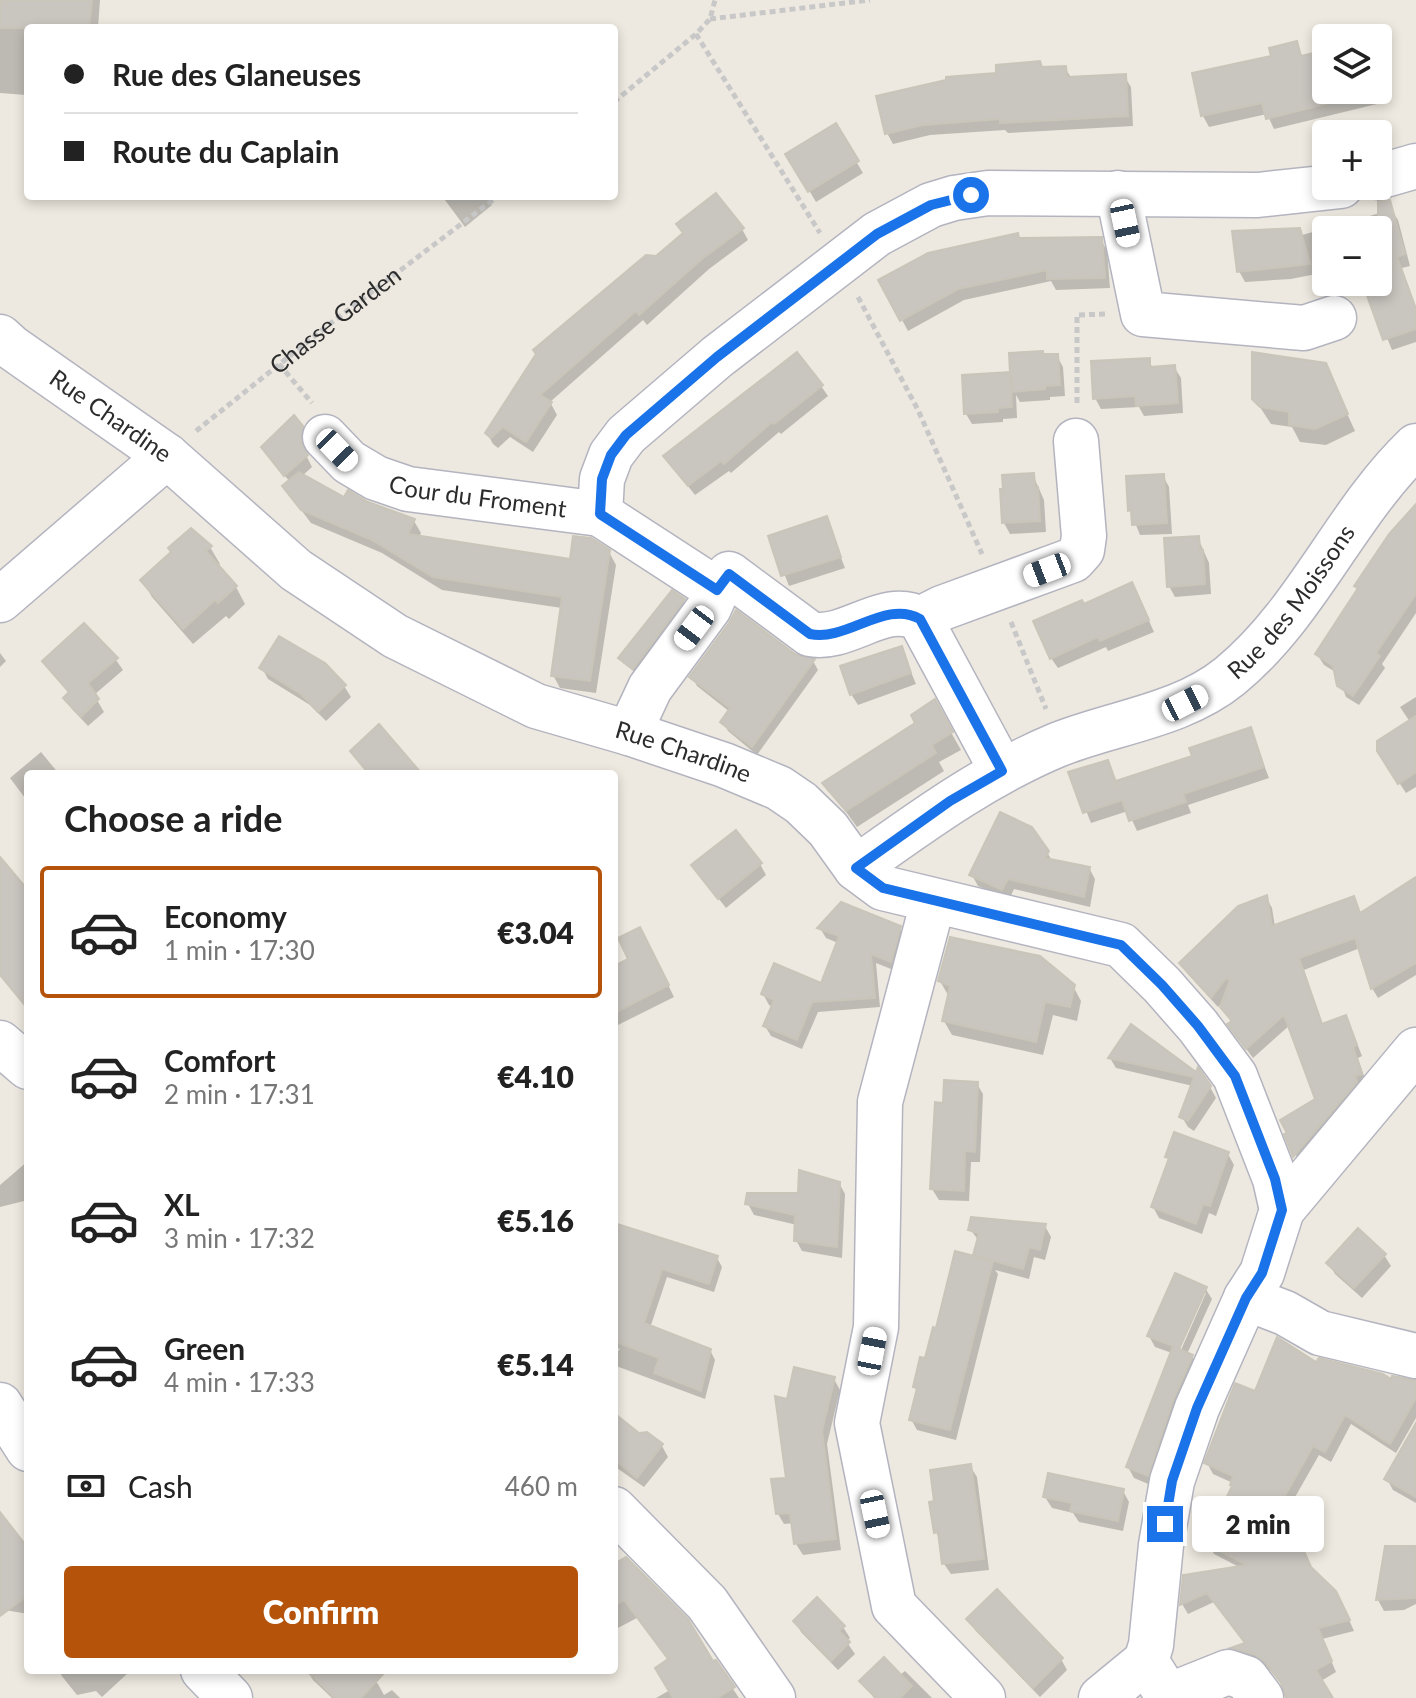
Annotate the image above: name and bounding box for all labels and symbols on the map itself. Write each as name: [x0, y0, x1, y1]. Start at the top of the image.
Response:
route start: [953, 177, 989, 213]
car: [1108, 197, 1142, 249]
street label: Chasse Garden: [263, 259, 406, 379]
street label: Rue Chardine: [45, 363, 178, 468]
car: [312, 424, 362, 476]
street label: Cour du Froment: [386, 468, 569, 523]
street label: Rue des Moissons: [1221, 519, 1360, 685]
car: [1020, 550, 1074, 590]
car: [670, 602, 718, 654]
car: [1158, 681, 1212, 725]
street label: Rue Chardine: [612, 714, 756, 788]
car: [856, 1325, 888, 1377]
car: [858, 1488, 892, 1540]
callout: 2 min: [1193, 1496, 1325, 1552]
route end: [1147, 1506, 1183, 1542]

